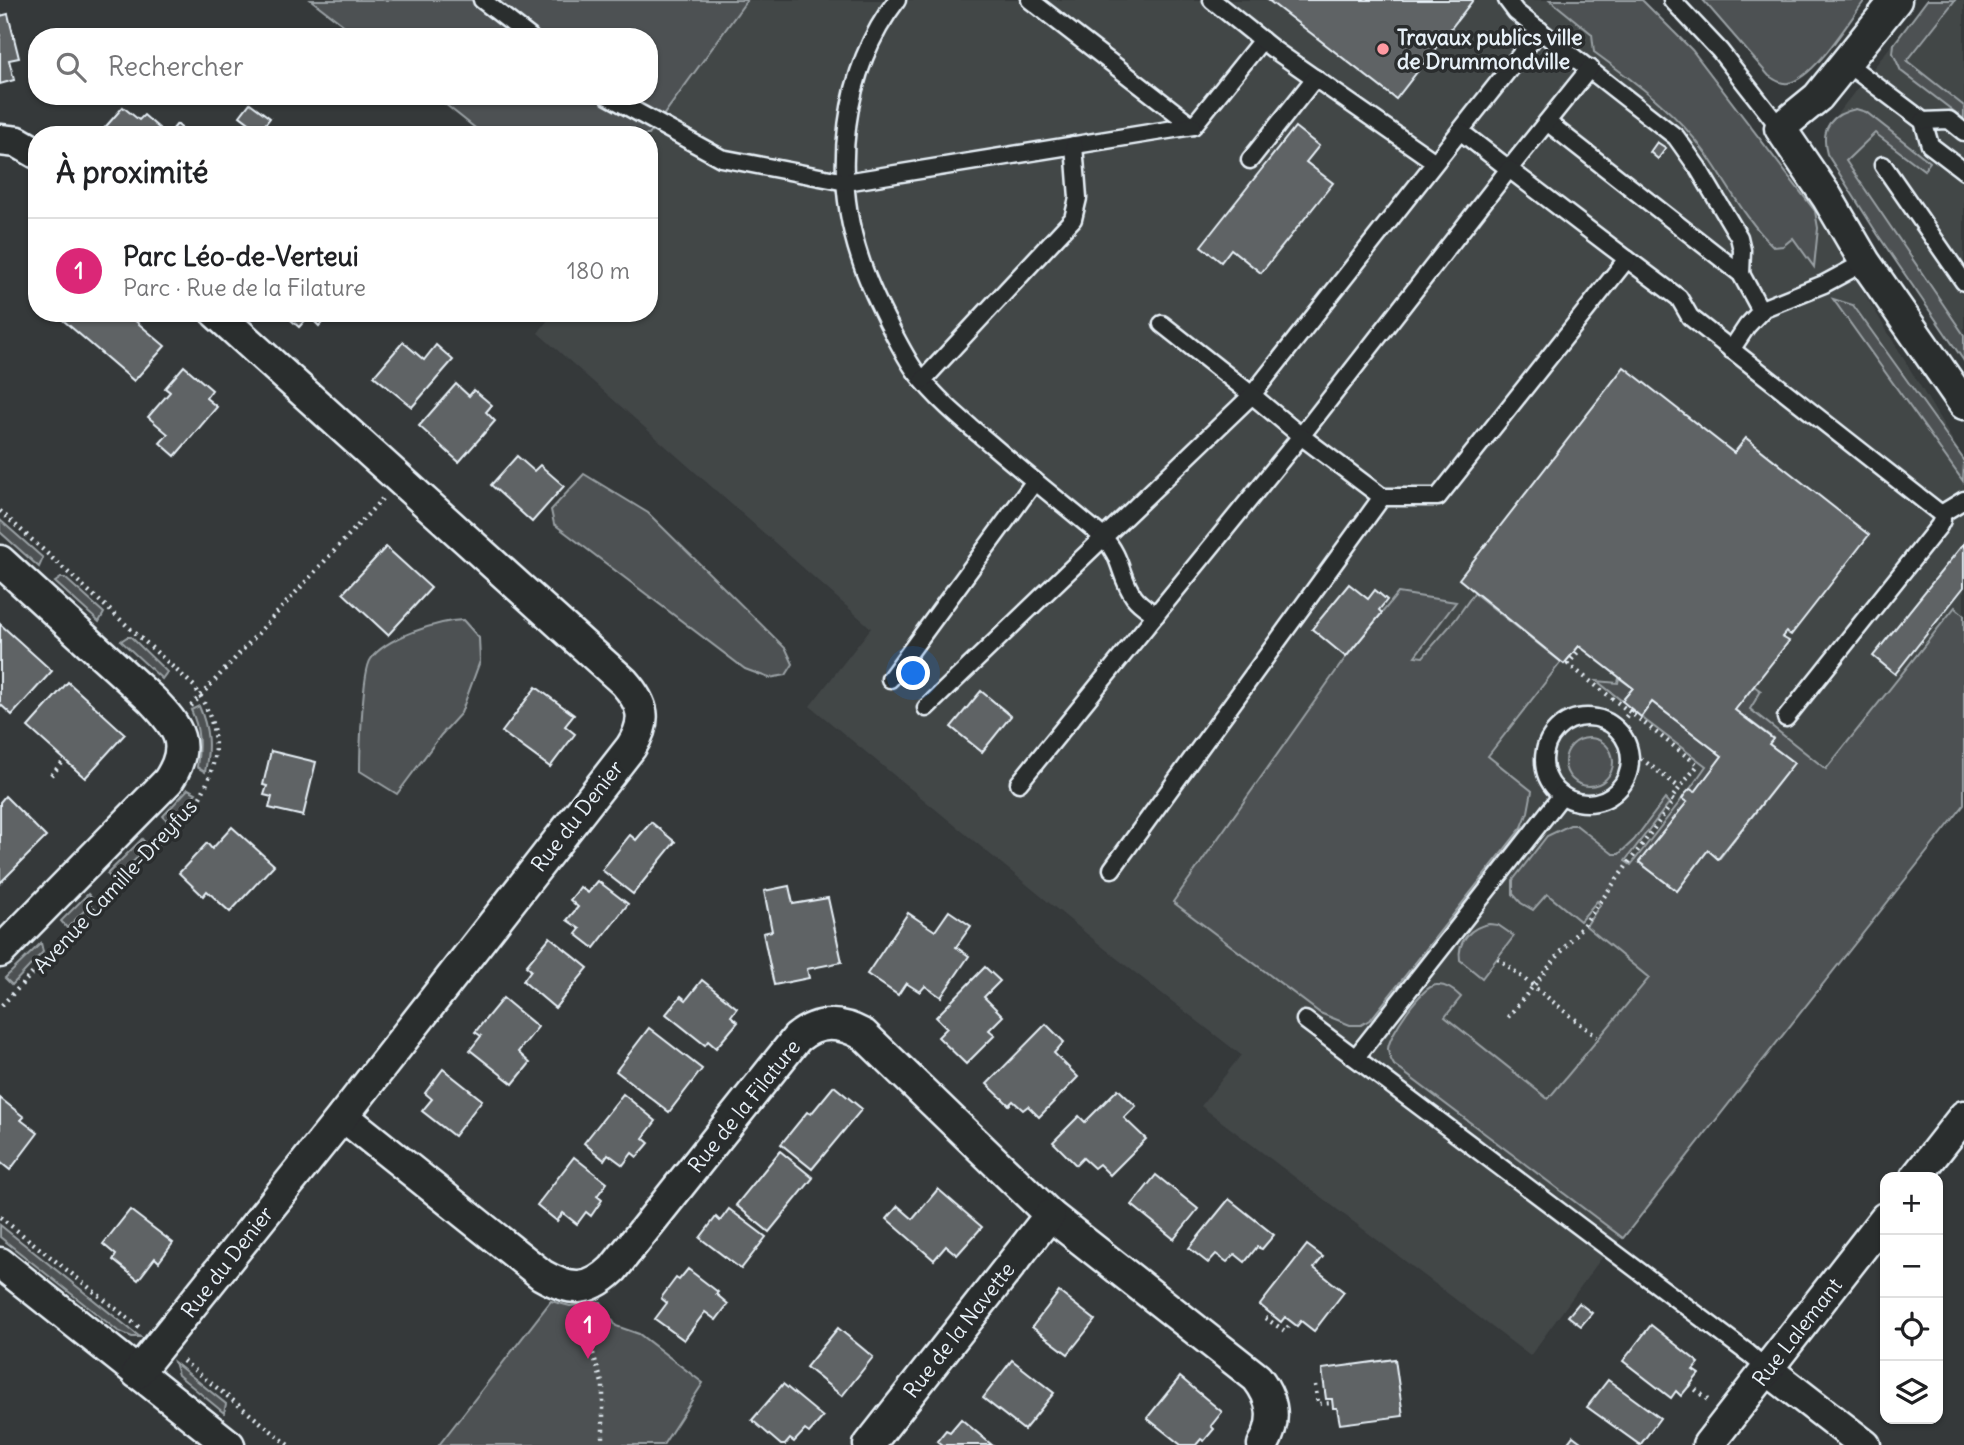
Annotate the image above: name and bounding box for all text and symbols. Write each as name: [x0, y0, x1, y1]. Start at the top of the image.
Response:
place label: Travaux publics ville de Drummondville: [1397, 24, 1582, 75]
search box: [28, 28, 658, 105]
marker: Travaux publics ville de Drummondville: [1375, 41, 1391, 57]
icon: search: [52, 48, 90, 86]
text: Rechercher: [108, 50, 244, 83]
text: À proximité: [56, 153, 208, 191]
text: Parc Léo-de-Verteui: [123, 240, 359, 273]
text: 1: [74, 256, 84, 285]
text: 180 m: [567, 256, 630, 285]
text: Parc · Rue de la Filature: [123, 273, 366, 302]
your location: [896, 656, 930, 690]
street label: Rue du Denier: [525, 754, 629, 877]
street label: Avenue Camille-Dreyfus: [27, 793, 203, 979]
street label: Rue de la Filature: [682, 1034, 806, 1178]
map controls: [1880, 1172, 1943, 1424]
button: +: [1880, 1172, 1943, 1235]
street label: Rue du Denier: [175, 1200, 279, 1323]
button: −: [1880, 1235, 1943, 1298]
street label: Rue de la Navette: [898, 1257, 1020, 1403]
street label: Rue Lalemant: [1746, 1272, 1848, 1392]
button: locate: [1880, 1298, 1943, 1361]
pin: 1: [565, 1301, 611, 1359]
button: layers: [1880, 1361, 1943, 1424]

